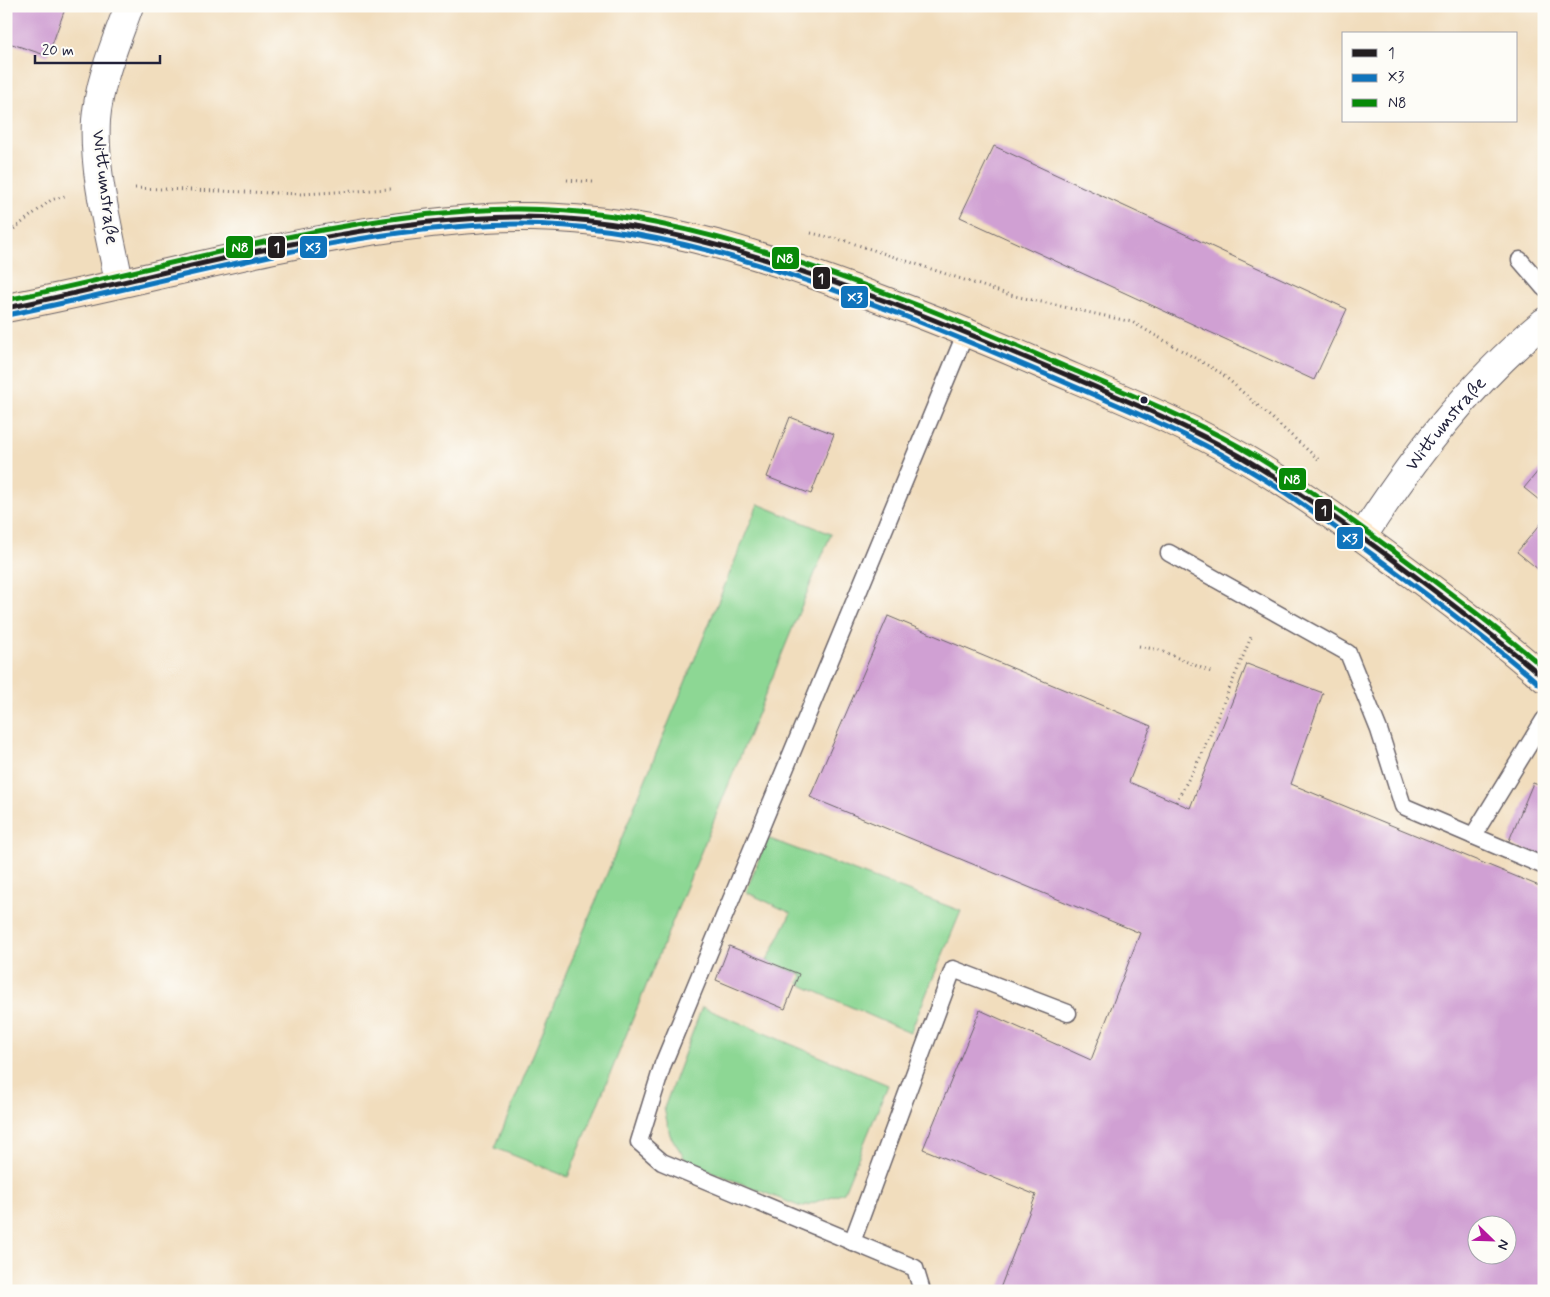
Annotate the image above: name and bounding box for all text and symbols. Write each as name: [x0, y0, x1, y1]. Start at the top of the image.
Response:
scale bar: [35, 32, 160, 64]
legend: [1342, 32, 1518, 122]
text: 20 m: [42, 41, 74, 61]
text: 1: [1388, 44, 1395, 64]
text: X3: [1388, 68, 1404, 88]
text: N8: [1388, 94, 1406, 114]
street label: Wittumstraße: [86, 128, 124, 246]
line badge: N8: [225, 235, 254, 259]
line badge: 1: [267, 235, 286, 259]
line badge: X3: [299, 235, 328, 259]
text: N8: [231, 239, 249, 257]
text: 1: [274, 239, 280, 257]
text: X3: [305, 239, 321, 257]
line badge: N8: [771, 246, 800, 270]
text: N8: [776, 250, 794, 268]
line badge: 1: [812, 266, 831, 290]
text: 1: [818, 270, 824, 288]
line badge: X3: [840, 285, 869, 309]
text: X3: [847, 289, 863, 307]
street label: Wittumstraße: [1399, 371, 1492, 476]
unlabelled marker: [1139, 395, 1149, 405]
line badge: N8: [1278, 467, 1307, 491]
text: N8: [1283, 471, 1301, 489]
line badge: 1: [1314, 498, 1333, 522]
text: 1: [1321, 502, 1327, 520]
line badge: X3: [1336, 526, 1364, 550]
text: X3: [1342, 530, 1358, 548]
north arrow: [1468, 1214, 1518, 1264]
text: N: [1493, 1237, 1513, 1252]

